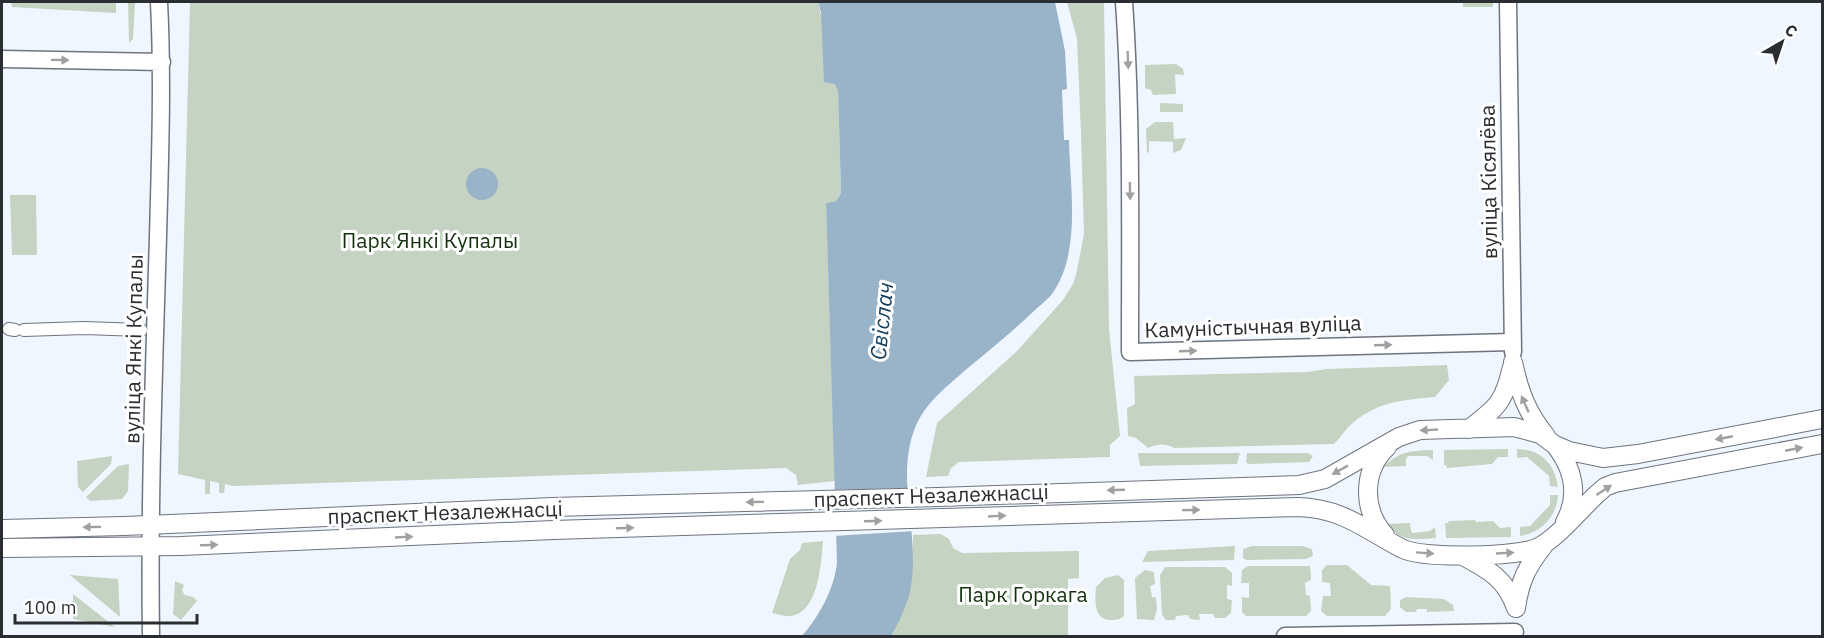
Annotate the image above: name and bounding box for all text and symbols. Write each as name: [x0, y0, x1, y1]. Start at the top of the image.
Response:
north arrow: [1752, 12, 1812, 72]
text: С: [1781, 19, 1802, 41]
one-way arrow: [1123, 50, 1132, 69]
one-way arrow: [50, 55, 69, 65]
street label: вуліца Кісялёва: [1473, 104, 1503, 260]
one-way arrow: [1125, 181, 1135, 200]
park label: Парк Янкі Купалы: [342, 226, 518, 254]
street label: вуліца Янкі Купалы: [117, 254, 149, 444]
water label: Свіслач: [863, 281, 899, 361]
street label: Камуністычная вуліца: [1144, 308, 1362, 344]
one-way arrow: [1374, 341, 1393, 350]
one-way arrow: [1179, 346, 1198, 355]
one-way arrow: [1520, 394, 1530, 412]
one-way arrow: [1419, 425, 1438, 434]
one-way arrow: [1714, 434, 1733, 443]
one-way arrow: [1784, 444, 1803, 454]
one-way arrow: [1331, 465, 1348, 475]
street label: праспект Незалежнасці: [813, 477, 1049, 513]
one-way arrow: [1596, 484, 1612, 495]
one-way arrow: [1107, 486, 1126, 495]
street label: праспект Незалежнасці: [327, 494, 563, 530]
one-way arrow: [746, 497, 765, 507]
one-way arrow: [1182, 505, 1201, 515]
one-way arrow: [987, 512, 1006, 521]
one-way arrow: [863, 516, 882, 525]
one-way arrow: [83, 522, 102, 532]
one-way arrow: [616, 523, 635, 533]
one-way arrow: [394, 532, 413, 541]
one-way arrow: [199, 540, 218, 550]
one-way arrow: [1415, 548, 1434, 558]
one-way arrow: [1496, 548, 1515, 558]
park label: Парк Горкага: [958, 580, 1088, 608]
scale bar: [15, 587, 196, 625]
text: 100 m: [24, 596, 76, 619]

